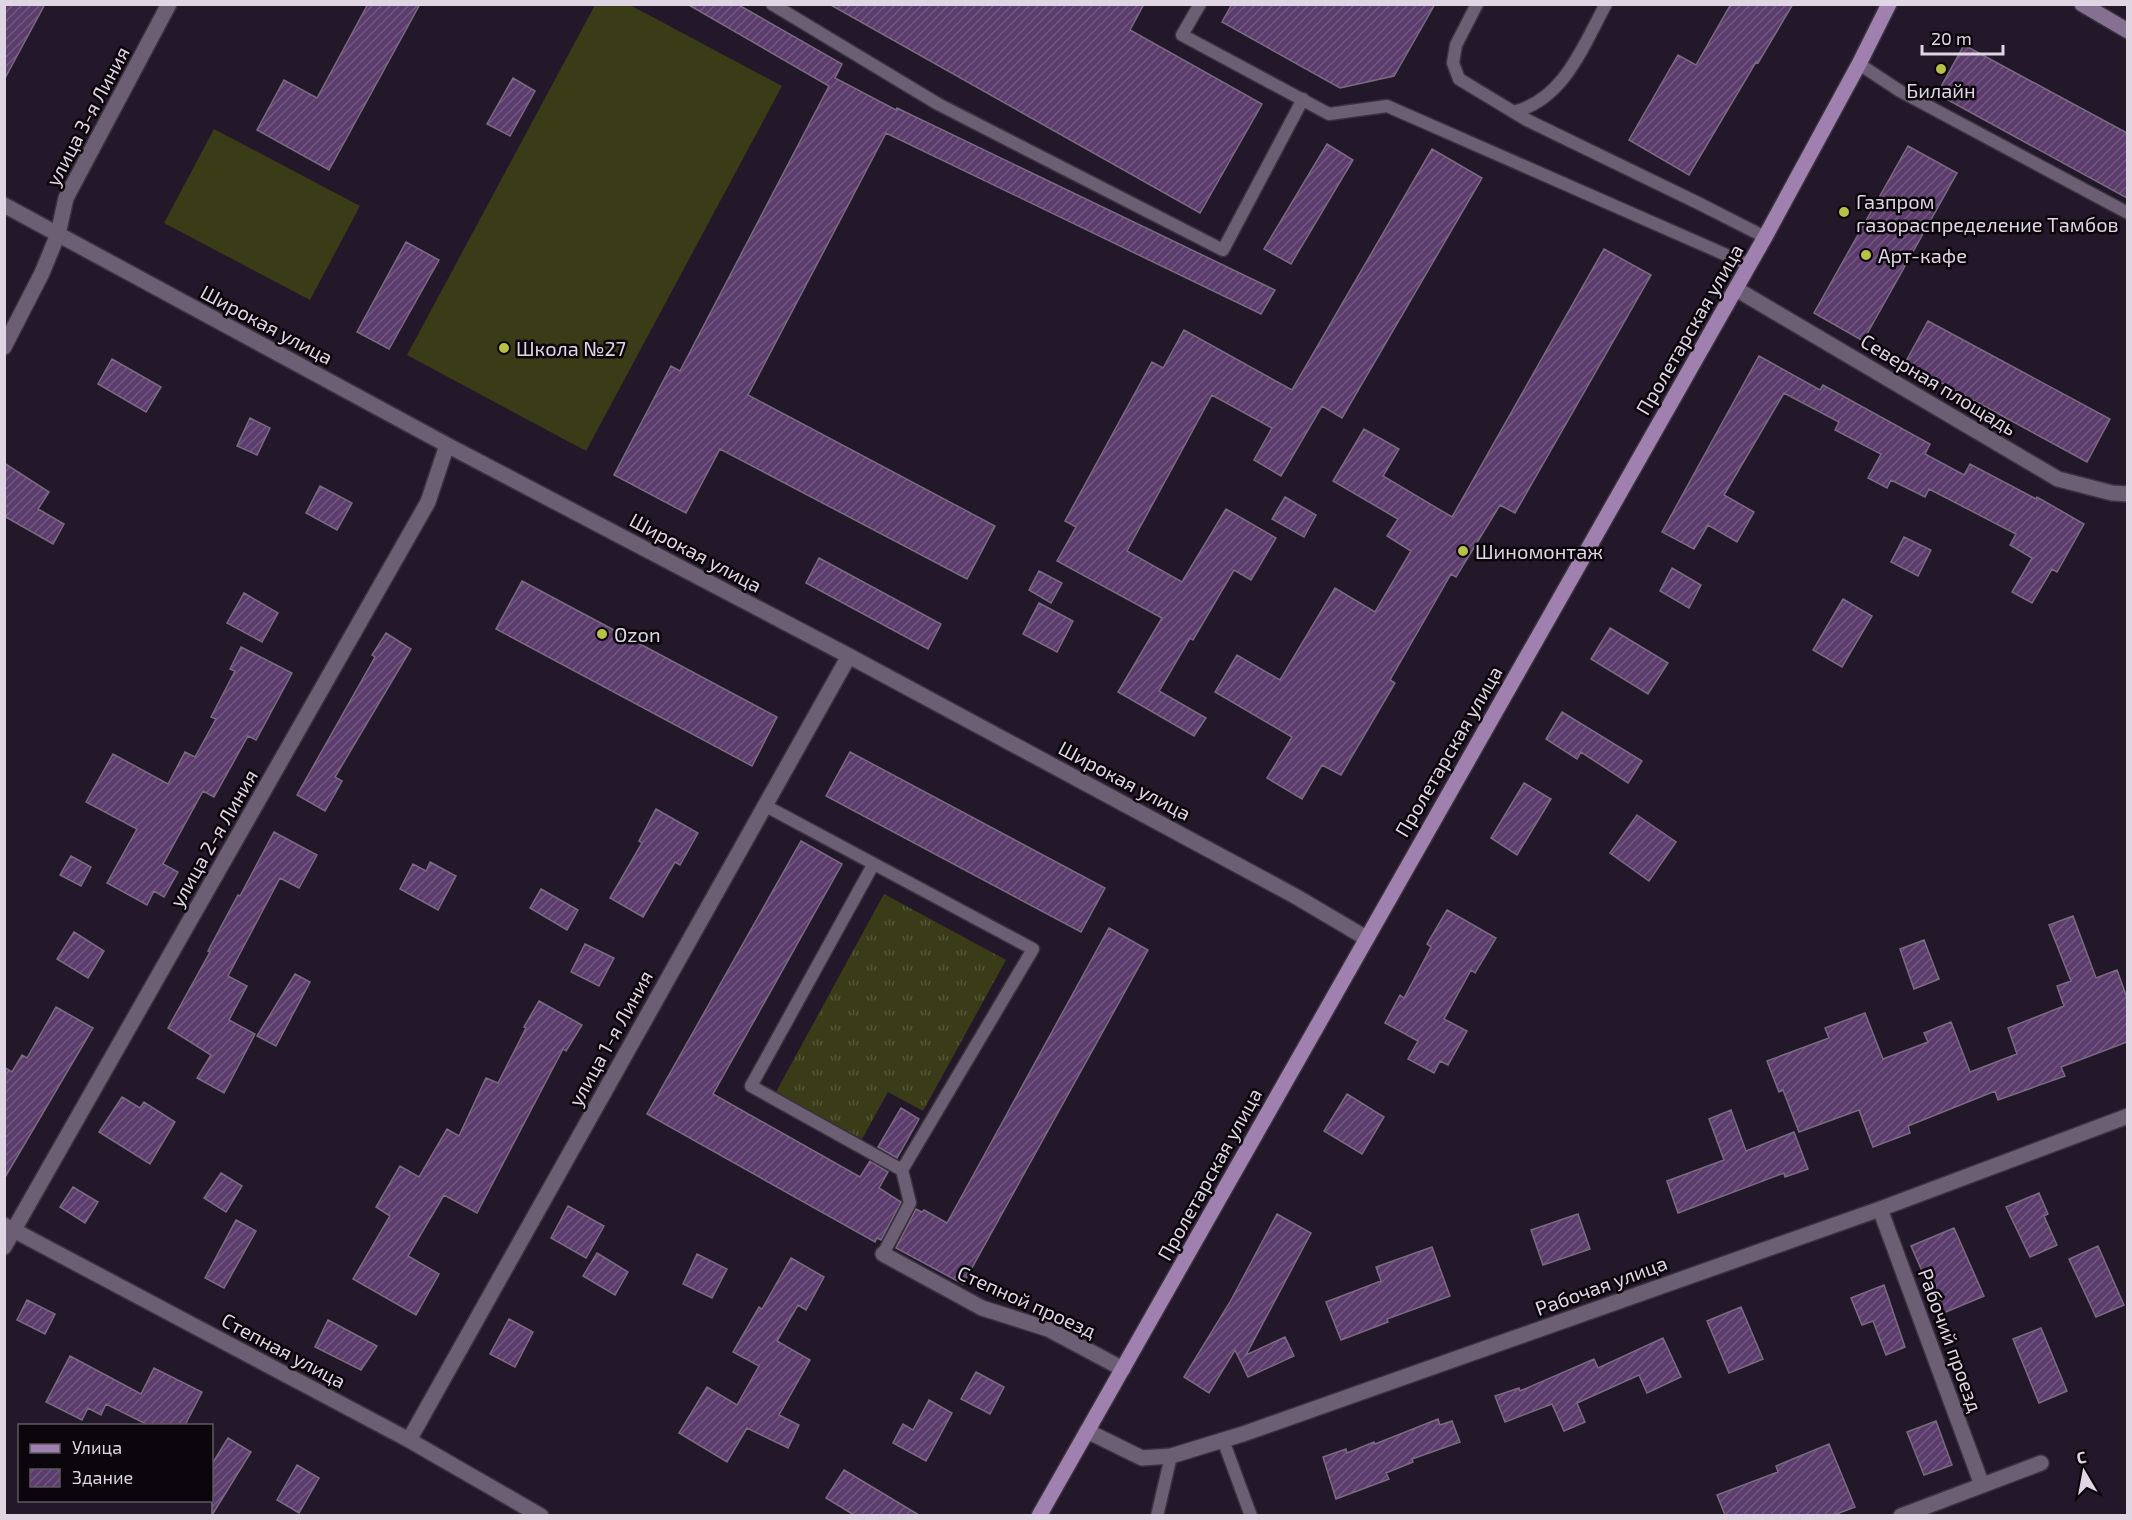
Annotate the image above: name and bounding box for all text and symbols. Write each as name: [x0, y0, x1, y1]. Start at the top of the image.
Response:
scale bar: [1922, 18, 2003, 56]
text: 20 m: [1931, 27, 1972, 49]
street label: улица 3-я Линия: [40, 42, 135, 190]
marker: Билайн: [1934, 62, 1948, 76]
place label: Билайн: [1906, 78, 1976, 102]
place label: Газпром газораспределение Тамбов: [1856, 189, 2119, 236]
marker: Газпром газораспределение Тамбов: [1837, 205, 1851, 219]
street label: Пролетарская улица: [1630, 239, 1749, 419]
place label: Арт-кафе: [1878, 243, 1967, 267]
marker: Арт-кафе: [1859, 248, 1873, 262]
street label: Широкая улица: [196, 279, 337, 370]
street label: Северная площадь: [1857, 328, 2021, 440]
place label: Школа №27: [516, 336, 626, 360]
marker: Школа №27: [497, 341, 511, 355]
street label: Широкая улица: [625, 507, 766, 598]
place label: Шиномонтаж: [1475, 539, 1603, 563]
marker: Шиномонтаж: [1456, 544, 1470, 558]
place label: Ozon: [614, 622, 661, 646]
marker: Ozon: [595, 627, 609, 641]
street label: Пролетарская улица: [1389, 661, 1508, 841]
street label: Широкая улица: [1054, 735, 1195, 826]
street label: улица 2-я Линия: [164, 765, 263, 912]
street label: улица 1-я Линия: [563, 966, 658, 1111]
street label: Пролетарская улица: [1152, 1084, 1267, 1265]
street label: Рабочая улица: [1532, 1250, 1671, 1321]
street label: Степной проезд: [954, 1260, 1100, 1342]
street label: Рабочий проезд: [1914, 1265, 1988, 1415]
street label: Степная улица: [217, 1307, 350, 1394]
legend: [18, 1424, 213, 1502]
text: Улица: [72, 1436, 122, 1458]
north arrow: [2054, 1442, 2114, 1502]
text: С: [2075, 1447, 2088, 1467]
text: Здание: [72, 1466, 133, 1488]

